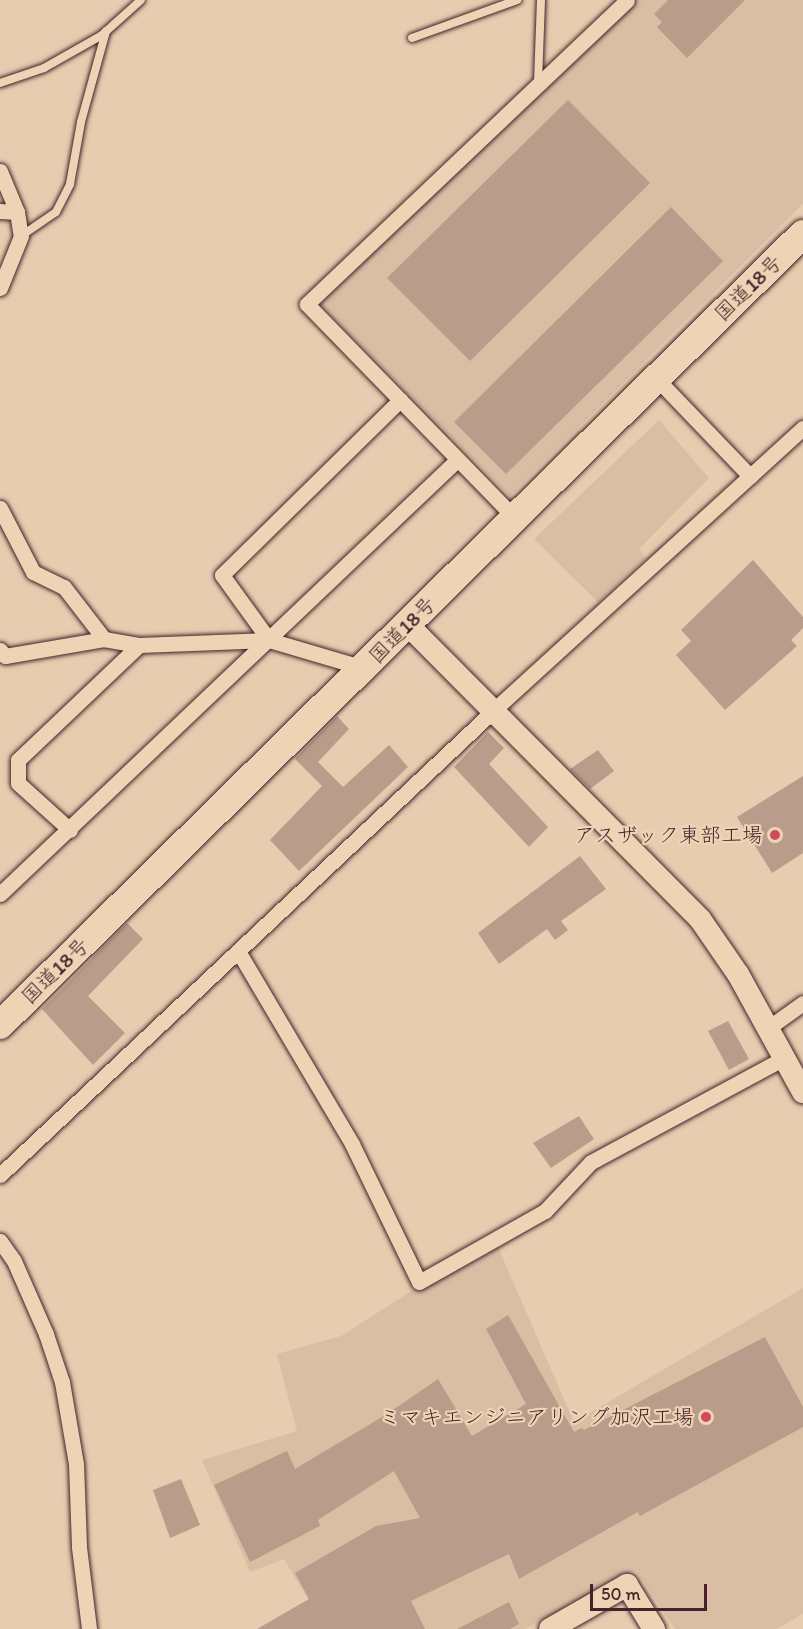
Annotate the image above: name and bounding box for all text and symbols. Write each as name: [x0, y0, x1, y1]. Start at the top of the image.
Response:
street label: 国道18号: [709, 250, 787, 326]
street label: 国道18号: [363, 591, 441, 669]
place label: アスザック東部工場: [574, 822, 763, 848]
marker: アスザック東部工場: [768, 828, 782, 842]
street label: 国道18号: [16, 933, 94, 1009]
place label: ミマキエンジニアリング加沢工場: [379, 1404, 694, 1430]
marker: ミマキエンジニアリング加沢工場: [699, 1410, 713, 1424]
scale bar: [593, 1572, 710, 1610]
text: 50 m: [601, 1583, 641, 1605]

